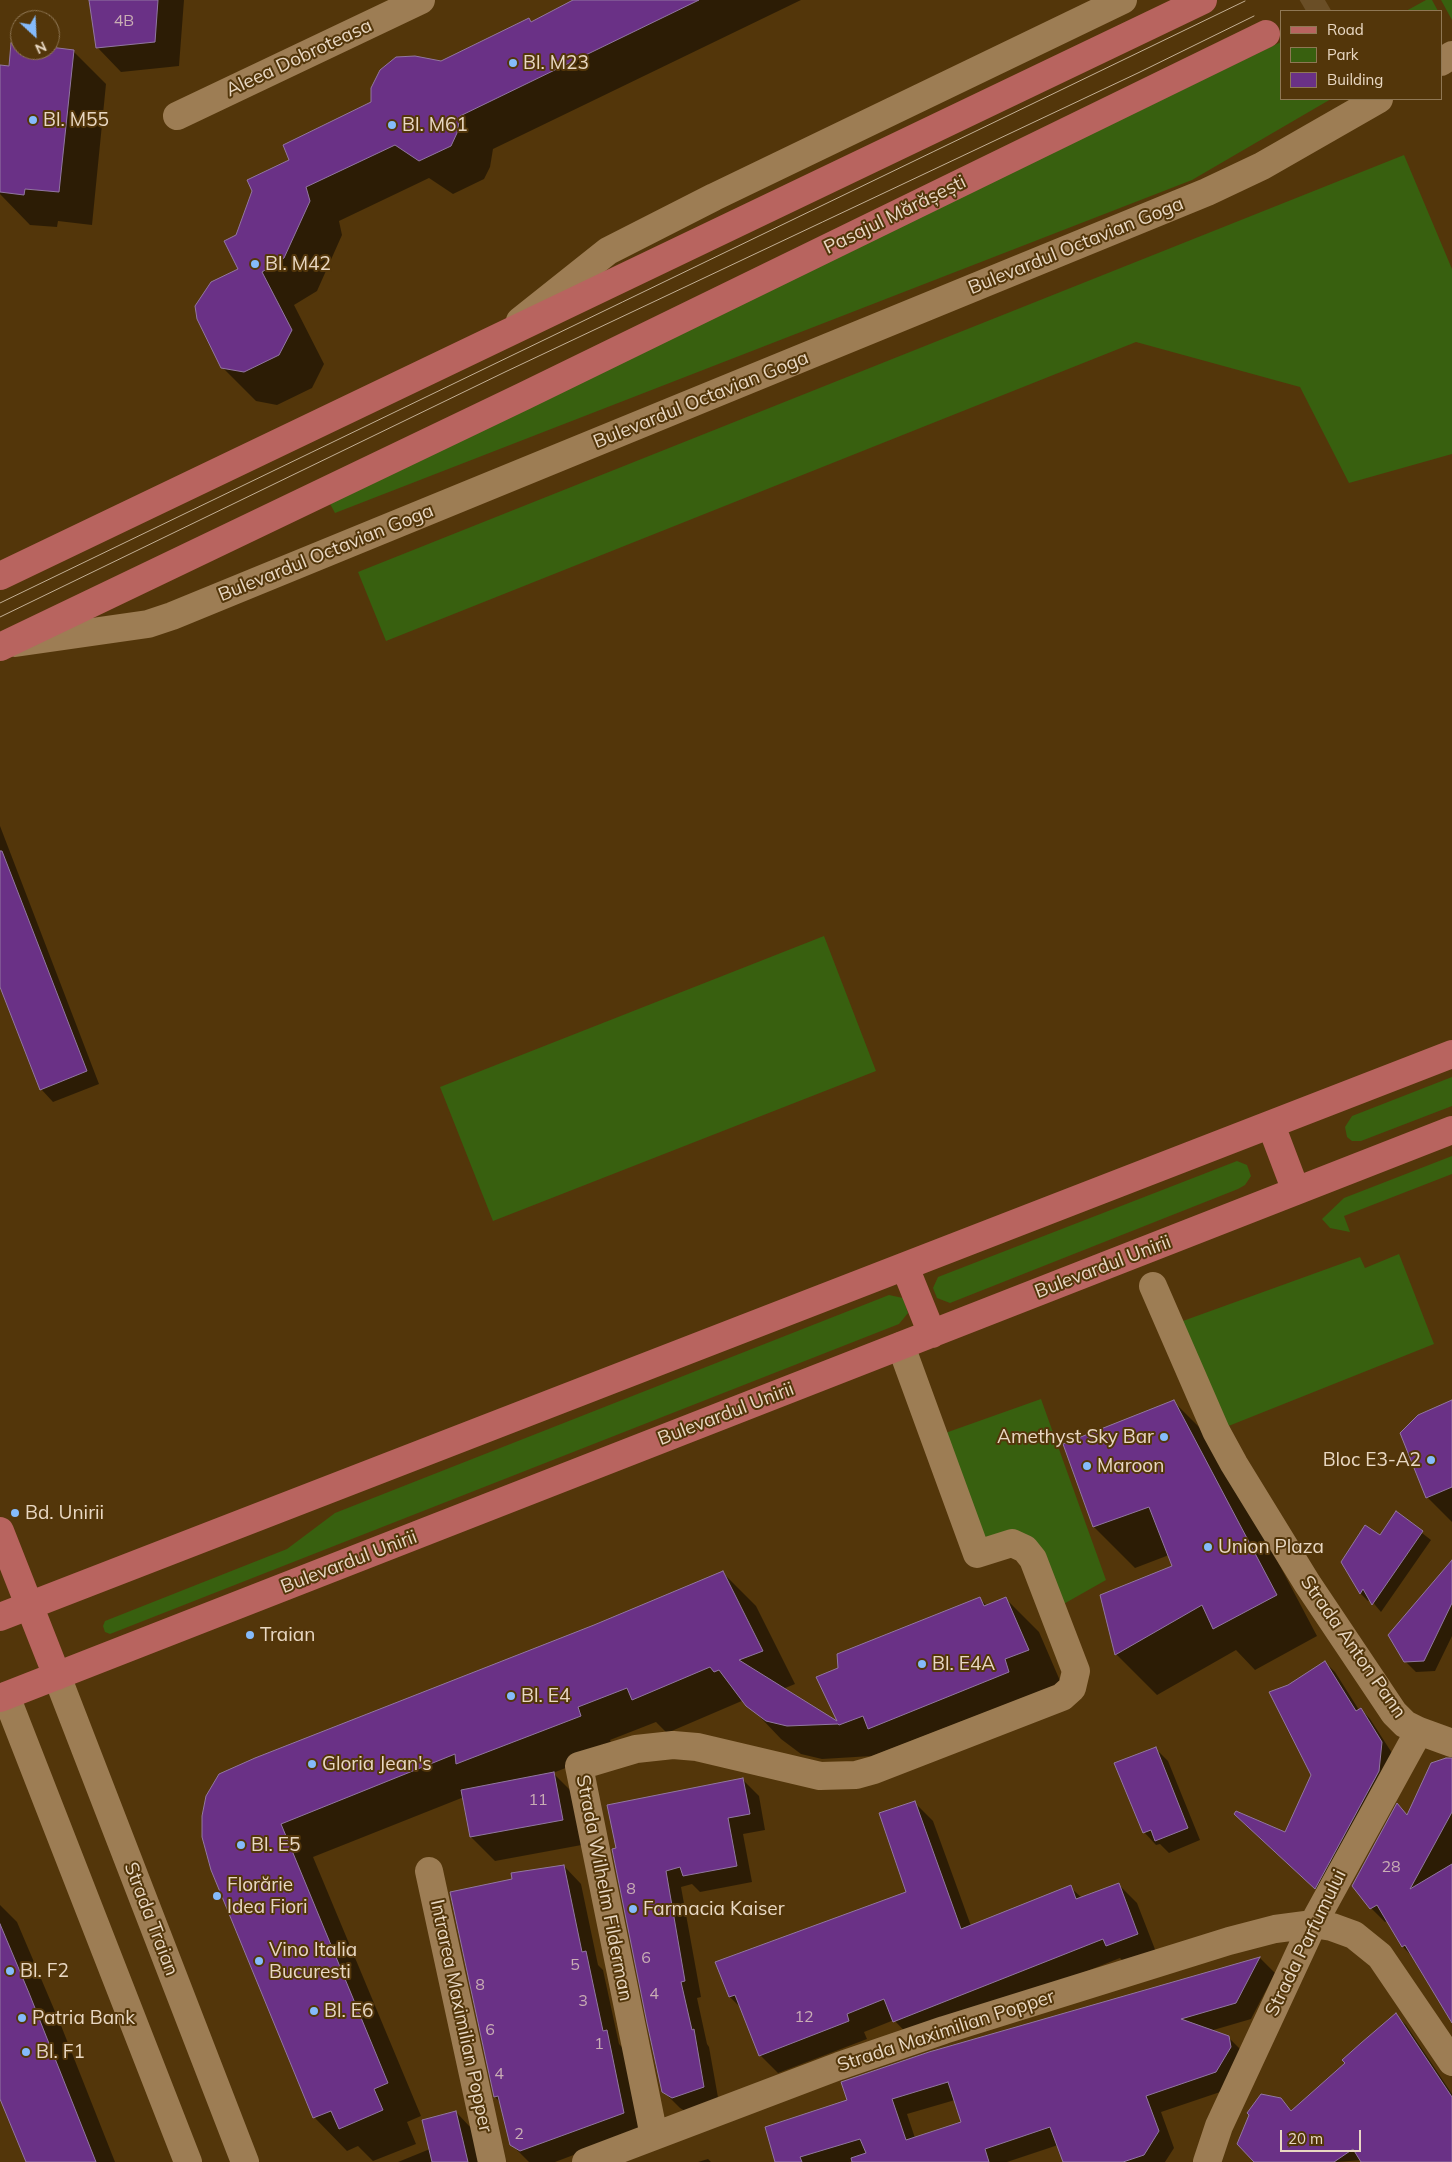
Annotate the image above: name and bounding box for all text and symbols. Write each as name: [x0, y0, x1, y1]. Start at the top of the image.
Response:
north arrow: [10, 10, 60, 60]
legend: [1280, 10, 1442, 100]
house number: 4B: [114, 11, 134, 31]
street label: Aleea Dobroteasa: [222, 14, 376, 102]
text: Road: [1327, 20, 1364, 39]
text: N: [32, 37, 50, 58]
text: Park: [1327, 45, 1359, 64]
place label: Bl. M23: [523, 52, 589, 74]
marker: Bl. M23: [507, 57, 519, 69]
text: Building: [1327, 70, 1383, 89]
place label: Bl. M55: [43, 109, 109, 131]
marker: Bl. M55: [27, 114, 39, 126]
place label: Bl. M61: [402, 114, 468, 136]
marker: Bl. M61: [386, 119, 398, 131]
street label: Pasajul Mărășești: [820, 171, 970, 259]
street label: Bulevardul Octavian Goga: [965, 192, 1187, 300]
place label: Bl. M42: [265, 253, 331, 275]
marker: Bl. M42: [249, 258, 261, 270]
street label: Bulevardul Octavian Goga: [590, 346, 812, 454]
street label: Bulevardul Octavian Goga: [215, 499, 437, 607]
street label: Bulevardul Unirii: [1032, 1231, 1174, 1303]
street label: Bulevardul Unirii: [655, 1378, 797, 1450]
place label: Amethyst Sky Bar: [997, 1426, 1154, 1448]
marker: Amethyst Sky Bar: [1158, 1431, 1170, 1443]
place label: Bloc E3-A2: [1323, 1449, 1421, 1471]
marker: Bloc E3-A2: [1425, 1454, 1437, 1466]
place label: Maroon: [1097, 1455, 1164, 1477]
marker: Maroon: [1081, 1460, 1093, 1472]
place label: Bd. Unirii: [25, 1502, 104, 1524]
marker: Bd. Unirii: [9, 1507, 21, 1519]
street label: Bulevardul Unirii: [278, 1526, 420, 1598]
place label: Union Plaza: [1218, 1536, 1324, 1558]
marker: Union Plaza: [1202, 1541, 1214, 1553]
street label: Strada Anton Pann: [1295, 1571, 1411, 1723]
place label: Traian: [260, 1624, 315, 1646]
marker: Traian: [244, 1629, 256, 1641]
place label: Bl. E4A: [932, 1653, 995, 1675]
marker: Bl. E4A: [916, 1658, 928, 1670]
place label: Bl. E4: [521, 1685, 570, 1707]
marker: Bl. E4: [505, 1690, 517, 1702]
place label: Gloria Jean's: [322, 1753, 432, 1775]
marker: Gloria Jean's: [306, 1758, 318, 1770]
street label: Strada Wilhelm Filderman: [571, 1773, 637, 2003]
house number: 11: [528, 1790, 548, 1810]
place label: Bl. E5: [251, 1834, 300, 1856]
marker: Bl. E5: [235, 1839, 247, 1851]
house number: 28: [1381, 1857, 1401, 1877]
street label: Strada Traian: [119, 1859, 183, 1979]
street label: Strada Parfumului: [1261, 1866, 1351, 2020]
place label: Florărie Idea Fiori: [227, 1874, 307, 1918]
house number: 8: [626, 1879, 636, 1899]
marker: Florărie Idea Fiori: [211, 1890, 223, 1902]
street label: Intrarea Maximilian Popper: [425, 1898, 497, 2134]
place label: Farmacia Kaiser: [643, 1898, 785, 1920]
marker: Farmacia Kaiser: [627, 1903, 639, 1915]
place label: Vino Italia Bucuresti: [269, 1939, 357, 1983]
house number: 6: [641, 1948, 651, 1968]
marker: Vino Italia Bucuresti: [253, 1955, 265, 1967]
house number: 5: [570, 1955, 580, 1975]
place label: Bl. F2: [20, 1960, 69, 1982]
marker: Bl. F2: [4, 1965, 16, 1977]
house number: 8: [475, 1975, 485, 1995]
house number: 4: [649, 1984, 659, 2004]
street label: Strada Maximilian Popper: [834, 1985, 1058, 2077]
house number: 3: [578, 1991, 588, 2011]
place label: Bl. E6: [324, 2000, 373, 2022]
marker: Bl. E6: [308, 2005, 320, 2017]
place label: Patria Bank: [32, 2007, 135, 2029]
house number: 12: [794, 2007, 814, 2027]
marker: Patria Bank: [16, 2012, 28, 2024]
house number: 6: [485, 2020, 495, 2040]
house number: 1: [594, 2034, 604, 2054]
place label: Bl. F1: [36, 2041, 85, 2063]
marker: Bl. F1: [20, 2046, 32, 2058]
house number: 4: [494, 2064, 504, 2084]
scale bar: [1282, 2120, 1363, 2152]
house number: 2: [514, 2124, 524, 2144]
text: 20 m: [1288, 2129, 1323, 2148]

